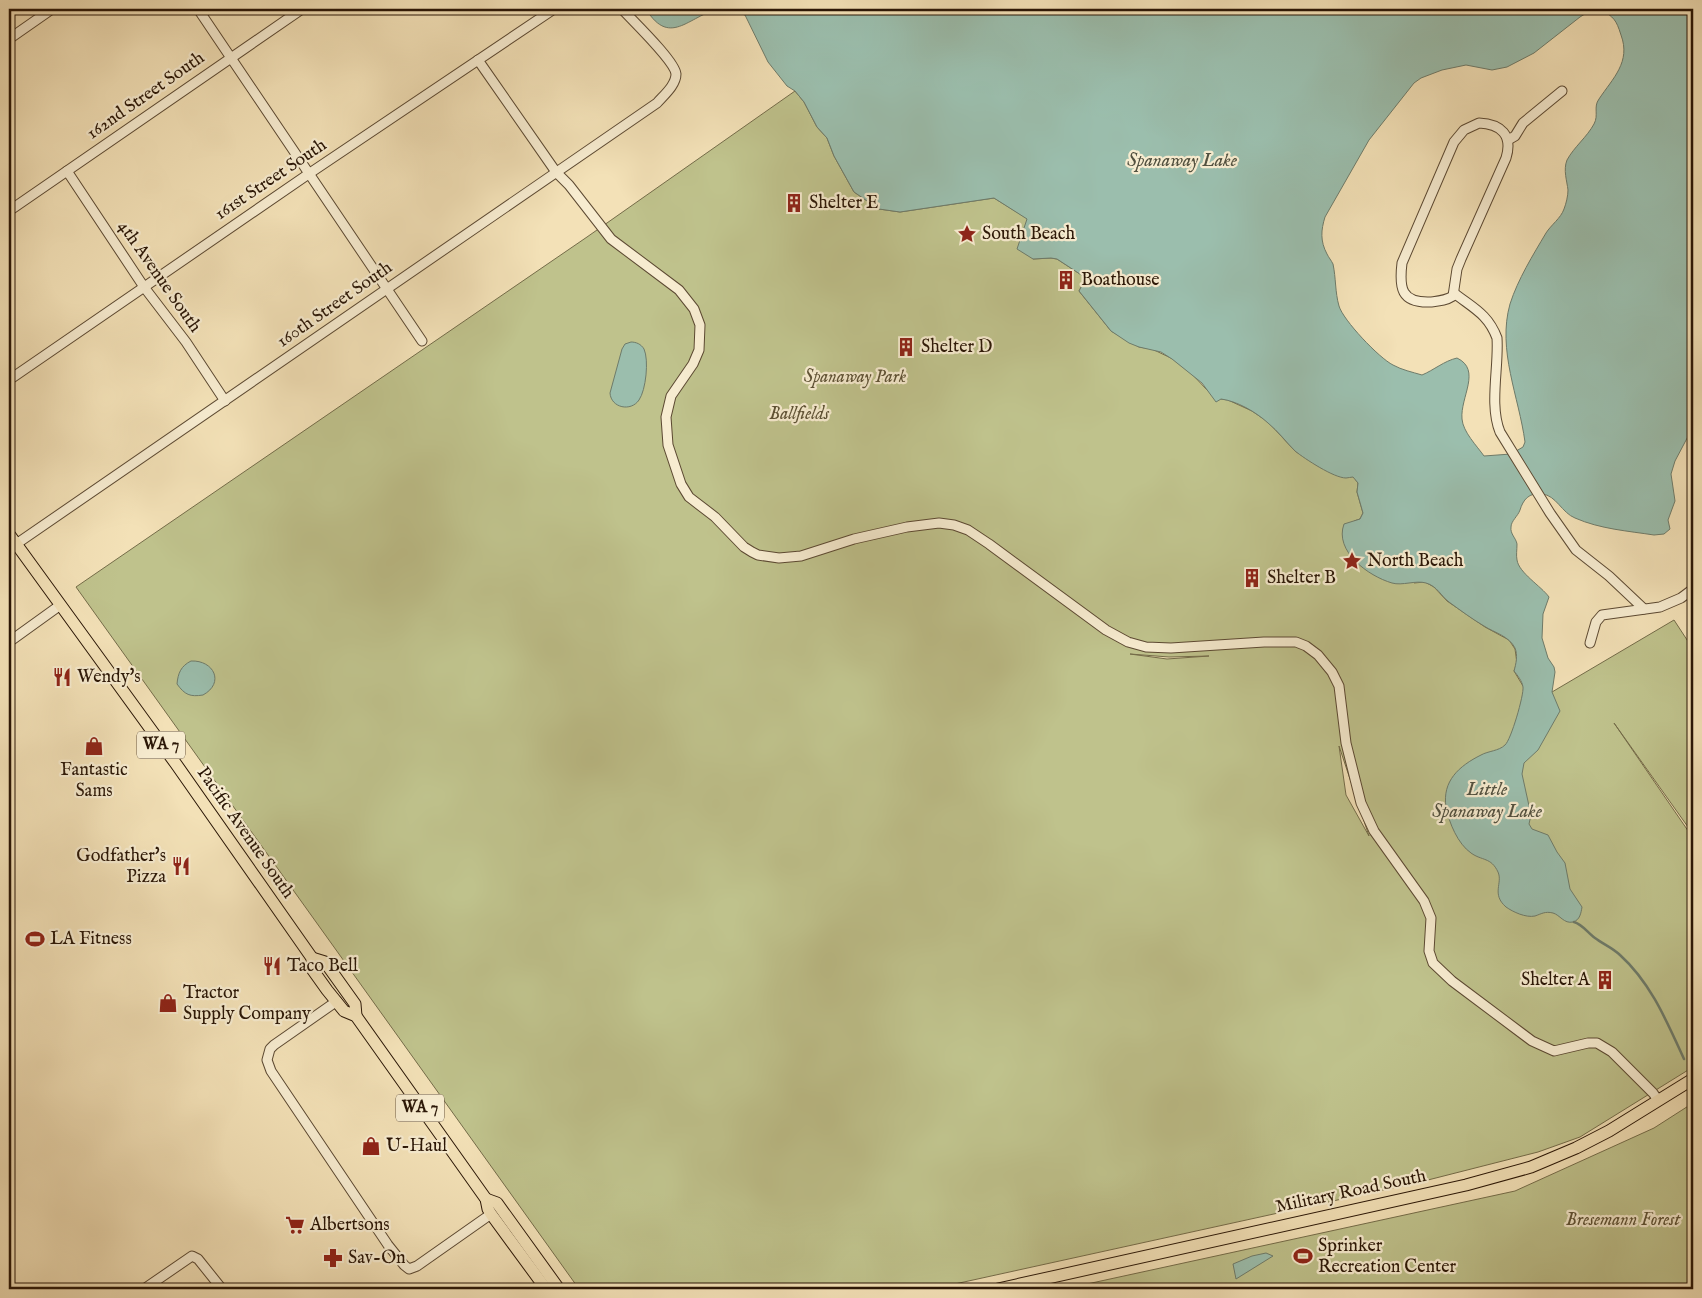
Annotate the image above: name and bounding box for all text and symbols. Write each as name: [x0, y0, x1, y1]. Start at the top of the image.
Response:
street label: 162nd Street South: [83, 47, 210, 145]
street label: 161st Street South: [211, 134, 332, 226]
water label: Spanaway Lake: [1127, 149, 1238, 173]
building icon: Shelter E: [783, 192, 805, 214]
place label: Shelter E: [809, 192, 878, 215]
street label: 4th Avenue South: [112, 217, 206, 338]
place icon: South Beach: [956, 223, 978, 245]
place label: South Beach: [982, 223, 1076, 246]
street label: 160th Street South: [273, 257, 397, 353]
building icon: Boathouse: [1055, 269, 1077, 291]
place label: Boathouse: [1081, 269, 1160, 292]
building icon: Shelter D: [895, 336, 917, 358]
place label: Shelter D: [921, 336, 992, 359]
park label: Spanaway Park: [804, 366, 906, 389]
park label: Ballfields: [769, 403, 830, 426]
place icon: North Beach: [1341, 550, 1363, 572]
place label: North Beach: [1367, 550, 1464, 573]
building icon: Shelter B: [1241, 567, 1263, 589]
place label: Shelter B: [1267, 567, 1336, 590]
restaurant icon: Wendy's: [51, 666, 73, 688]
place label: Wendy's: [77, 666, 141, 689]
road number: WA 7: [137, 732, 185, 758]
shop icon: Fantastic Sams: [83, 735, 105, 757]
place label: Fantastic Sams: [60, 759, 128, 803]
street label: Pacific Avenue South: [191, 763, 299, 904]
water label: Little Spanaway Lake: [1432, 778, 1543, 824]
place label: Godfather's Pizza: [76, 845, 166, 889]
restaurant icon: Godfather's Pizza: [170, 855, 192, 877]
sports icon: LA Fitness: [24, 928, 46, 950]
place label: LA Fitness: [50, 928, 132, 951]
restaurant icon: Taco Bell: [261, 955, 283, 977]
place label: Taco Bell: [287, 955, 358, 978]
place label: Shelter A: [1521, 969, 1591, 992]
building icon: Shelter A: [1594, 969, 1616, 991]
place label: Tractor Supply Company: [183, 982, 311, 1026]
shop icon: Tractor Supply Company: [157, 992, 179, 1014]
road number: WA 7: [396, 1094, 444, 1122]
shop icon: U-Haul: [360, 1135, 382, 1157]
place label: U-Haul: [386, 1135, 447, 1158]
street label: Military Road South: [1274, 1165, 1429, 1219]
park label: Bresemann Forest: [1566, 1209, 1681, 1232]
supermarket icon: Albertsons: [284, 1214, 306, 1236]
place label: Albertsons: [309, 1214, 390, 1237]
place label: Sprinker Recreation Center: [1318, 1235, 1456, 1279]
sports icon: Sprinker Recreation Center: [1292, 1245, 1314, 1267]
pharmacy icon: Sav-On: [322, 1247, 344, 1269]
place label: Sav-On: [348, 1247, 406, 1270]

